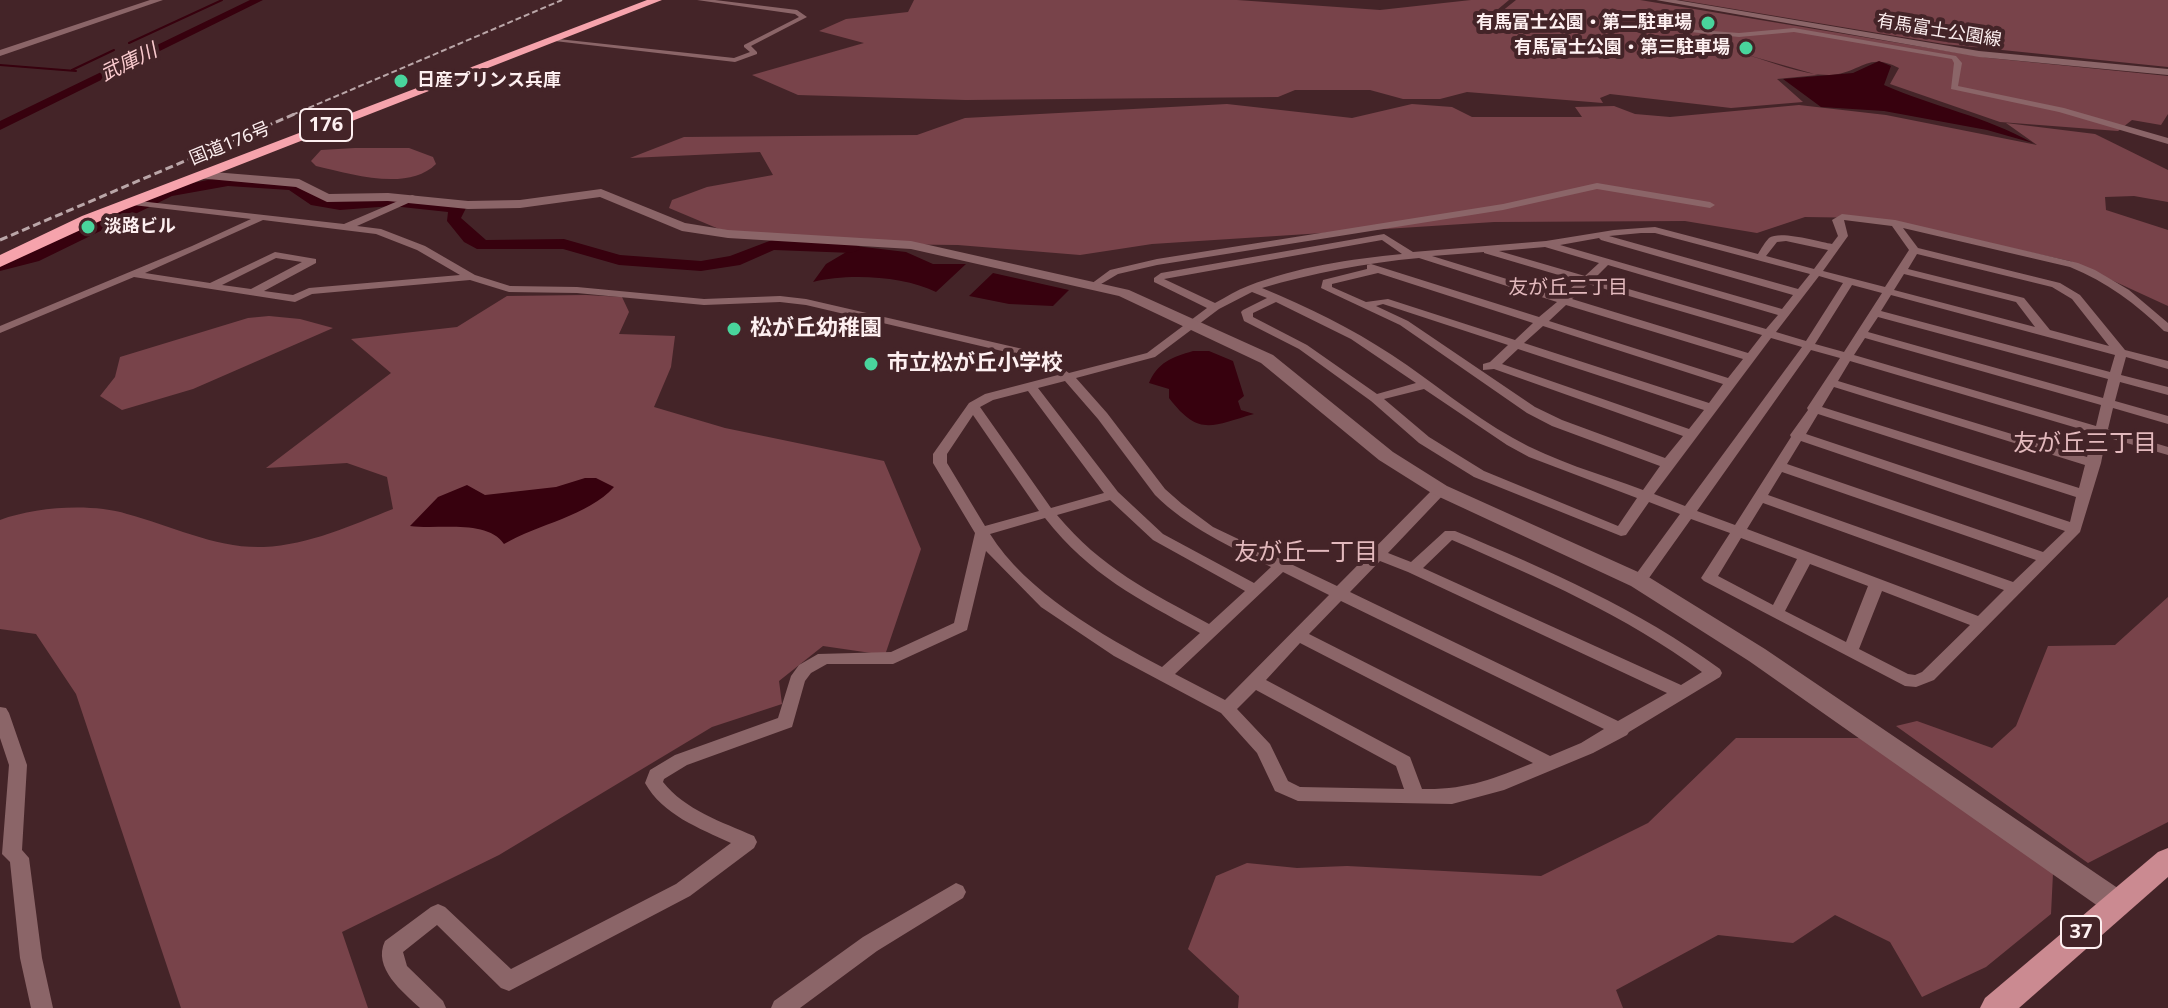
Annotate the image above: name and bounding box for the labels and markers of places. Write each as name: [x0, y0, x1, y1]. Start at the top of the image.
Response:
place label: 有馬富士公園・第二駐車場: [1476, 12, 1692, 34]
marker: 有馬富士公園・第二駐車場: [1699, 14, 1717, 32]
place label: 有馬富士公園・第三駐車場: [1514, 37, 1730, 59]
marker: 有馬富士公園・第三駐車場: [1737, 39, 1755, 57]
place label: 日産プリンス兵庫: [417, 70, 561, 92]
marker: 日産プリンス兵庫: [392, 72, 410, 90]
place label: 淡路ビル: [104, 216, 176, 238]
marker: 淡路ビル: [79, 218, 97, 236]
place label: 松が丘幼稚園: [750, 316, 882, 342]
marker: 松が丘幼稚園: [725, 320, 743, 338]
place label: 市立松が丘小学校: [887, 351, 1063, 377]
marker: 市立松が丘小学校: [862, 355, 880, 373]

